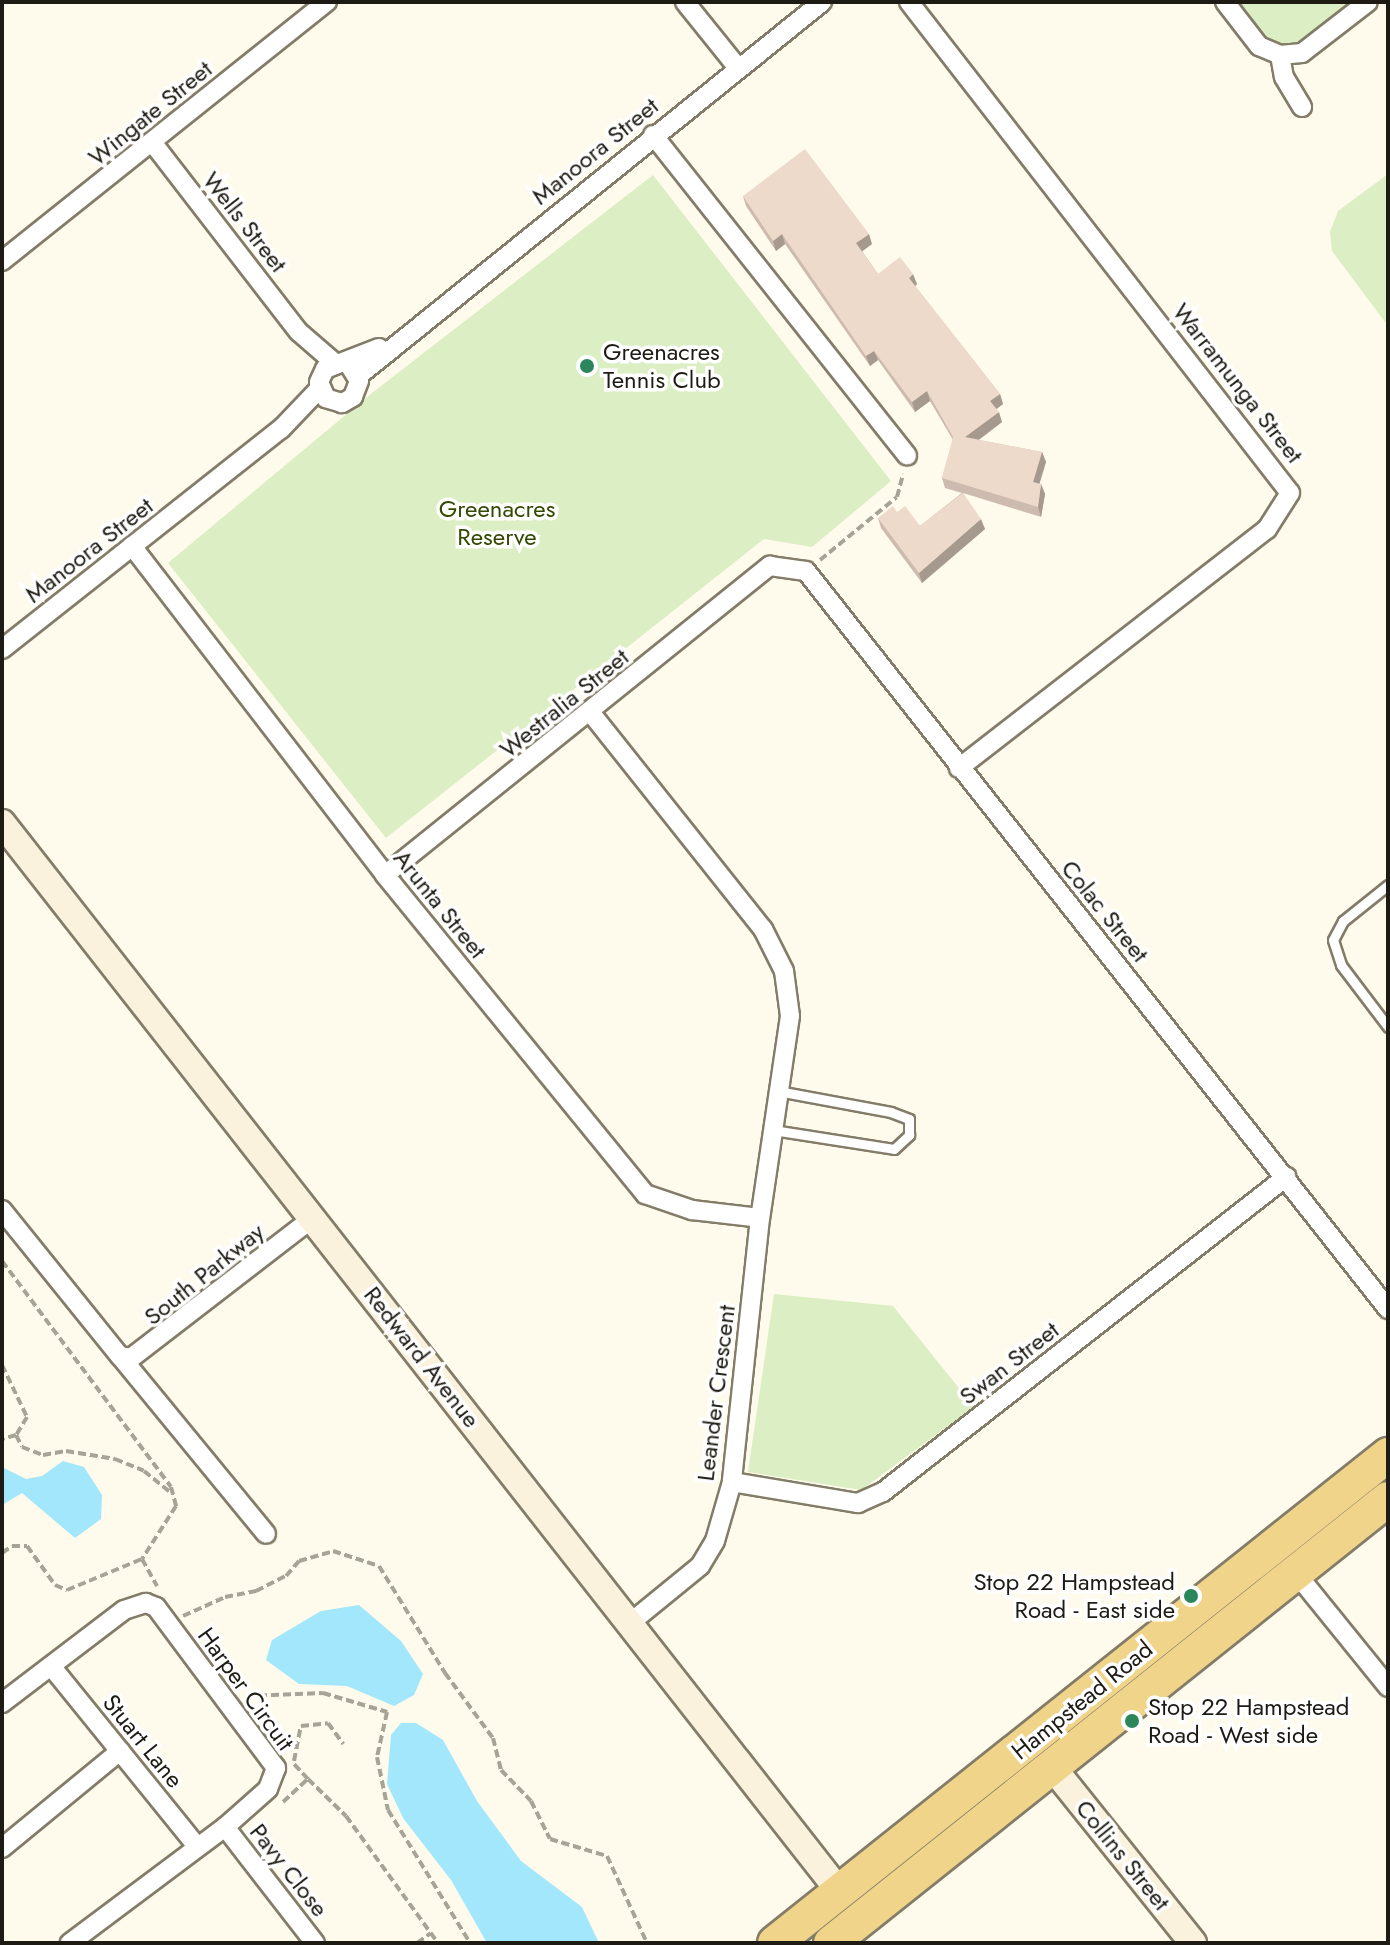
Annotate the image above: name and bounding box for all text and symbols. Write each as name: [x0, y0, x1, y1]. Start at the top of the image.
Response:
street label: Wingate Street: [82, 54, 218, 172]
street label: Manoora Street: [526, 91, 664, 211]
street label: Wells Street: [197, 166, 293, 278]
street label: Warramunga Street: [1167, 297, 1309, 469]
place label: Greenacres Tennis Club: [603, 338, 721, 394]
marker: Greenacres Tennis Club: [578, 357, 596, 375]
street label: Manoora Street: [19, 491, 159, 609]
park label: Greenacres Reserve: [439, 495, 555, 551]
street label: Westralia Street: [494, 642, 634, 764]
street label: Arunta Street: [388, 844, 492, 964]
street label: Colac Street: [1055, 854, 1155, 968]
street label: South Parkway: [138, 1217, 270, 1331]
street label: Redward Avenue: [358, 1281, 486, 1433]
street label: Leander Crescent: [691, 1303, 741, 1483]
street label: Swan Street: [954, 1315, 1064, 1411]
place label: Stop 22 Hampstead Road - East side: [973, 1568, 1175, 1624]
marker: Stop 22 Hampstead Road - East side: [1182, 1587, 1200, 1605]
street label: Harper Circuit: [192, 1622, 300, 1756]
street label: Hampstead Road: [1006, 1634, 1158, 1766]
street label: Stuart Lane: [97, 1689, 189, 1793]
place label: Stop 22 Hampstead Road - West side: [1148, 1693, 1350, 1749]
marker: Stop 22 Hampstead Road - West side: [1123, 1712, 1141, 1730]
street label: Collins Street: [1070, 1794, 1176, 1916]
street label: Pavy Close: [244, 1818, 334, 1922]

